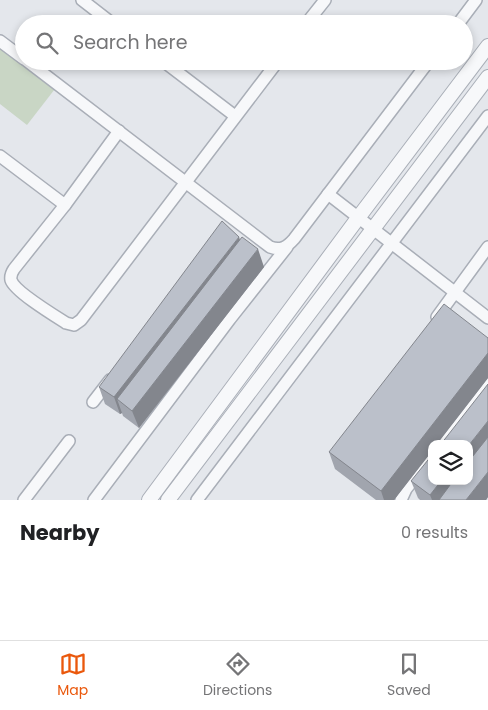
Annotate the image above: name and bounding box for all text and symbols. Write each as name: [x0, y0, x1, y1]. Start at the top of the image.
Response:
search box: [15, 15, 473, 70]
icon: search: [33, 29, 61, 57]
text: Search here: [73, 29, 187, 56]
map controls: [428, 440, 473, 485]
button: layers: [428, 440, 473, 485]
text: Nearby: [20, 518, 100, 547]
text: 0 results: [401, 521, 468, 544]
tab: Map: [57, 650, 88, 701]
tab: Directions: [203, 650, 272, 701]
tab: Saved: [387, 650, 431, 701]

